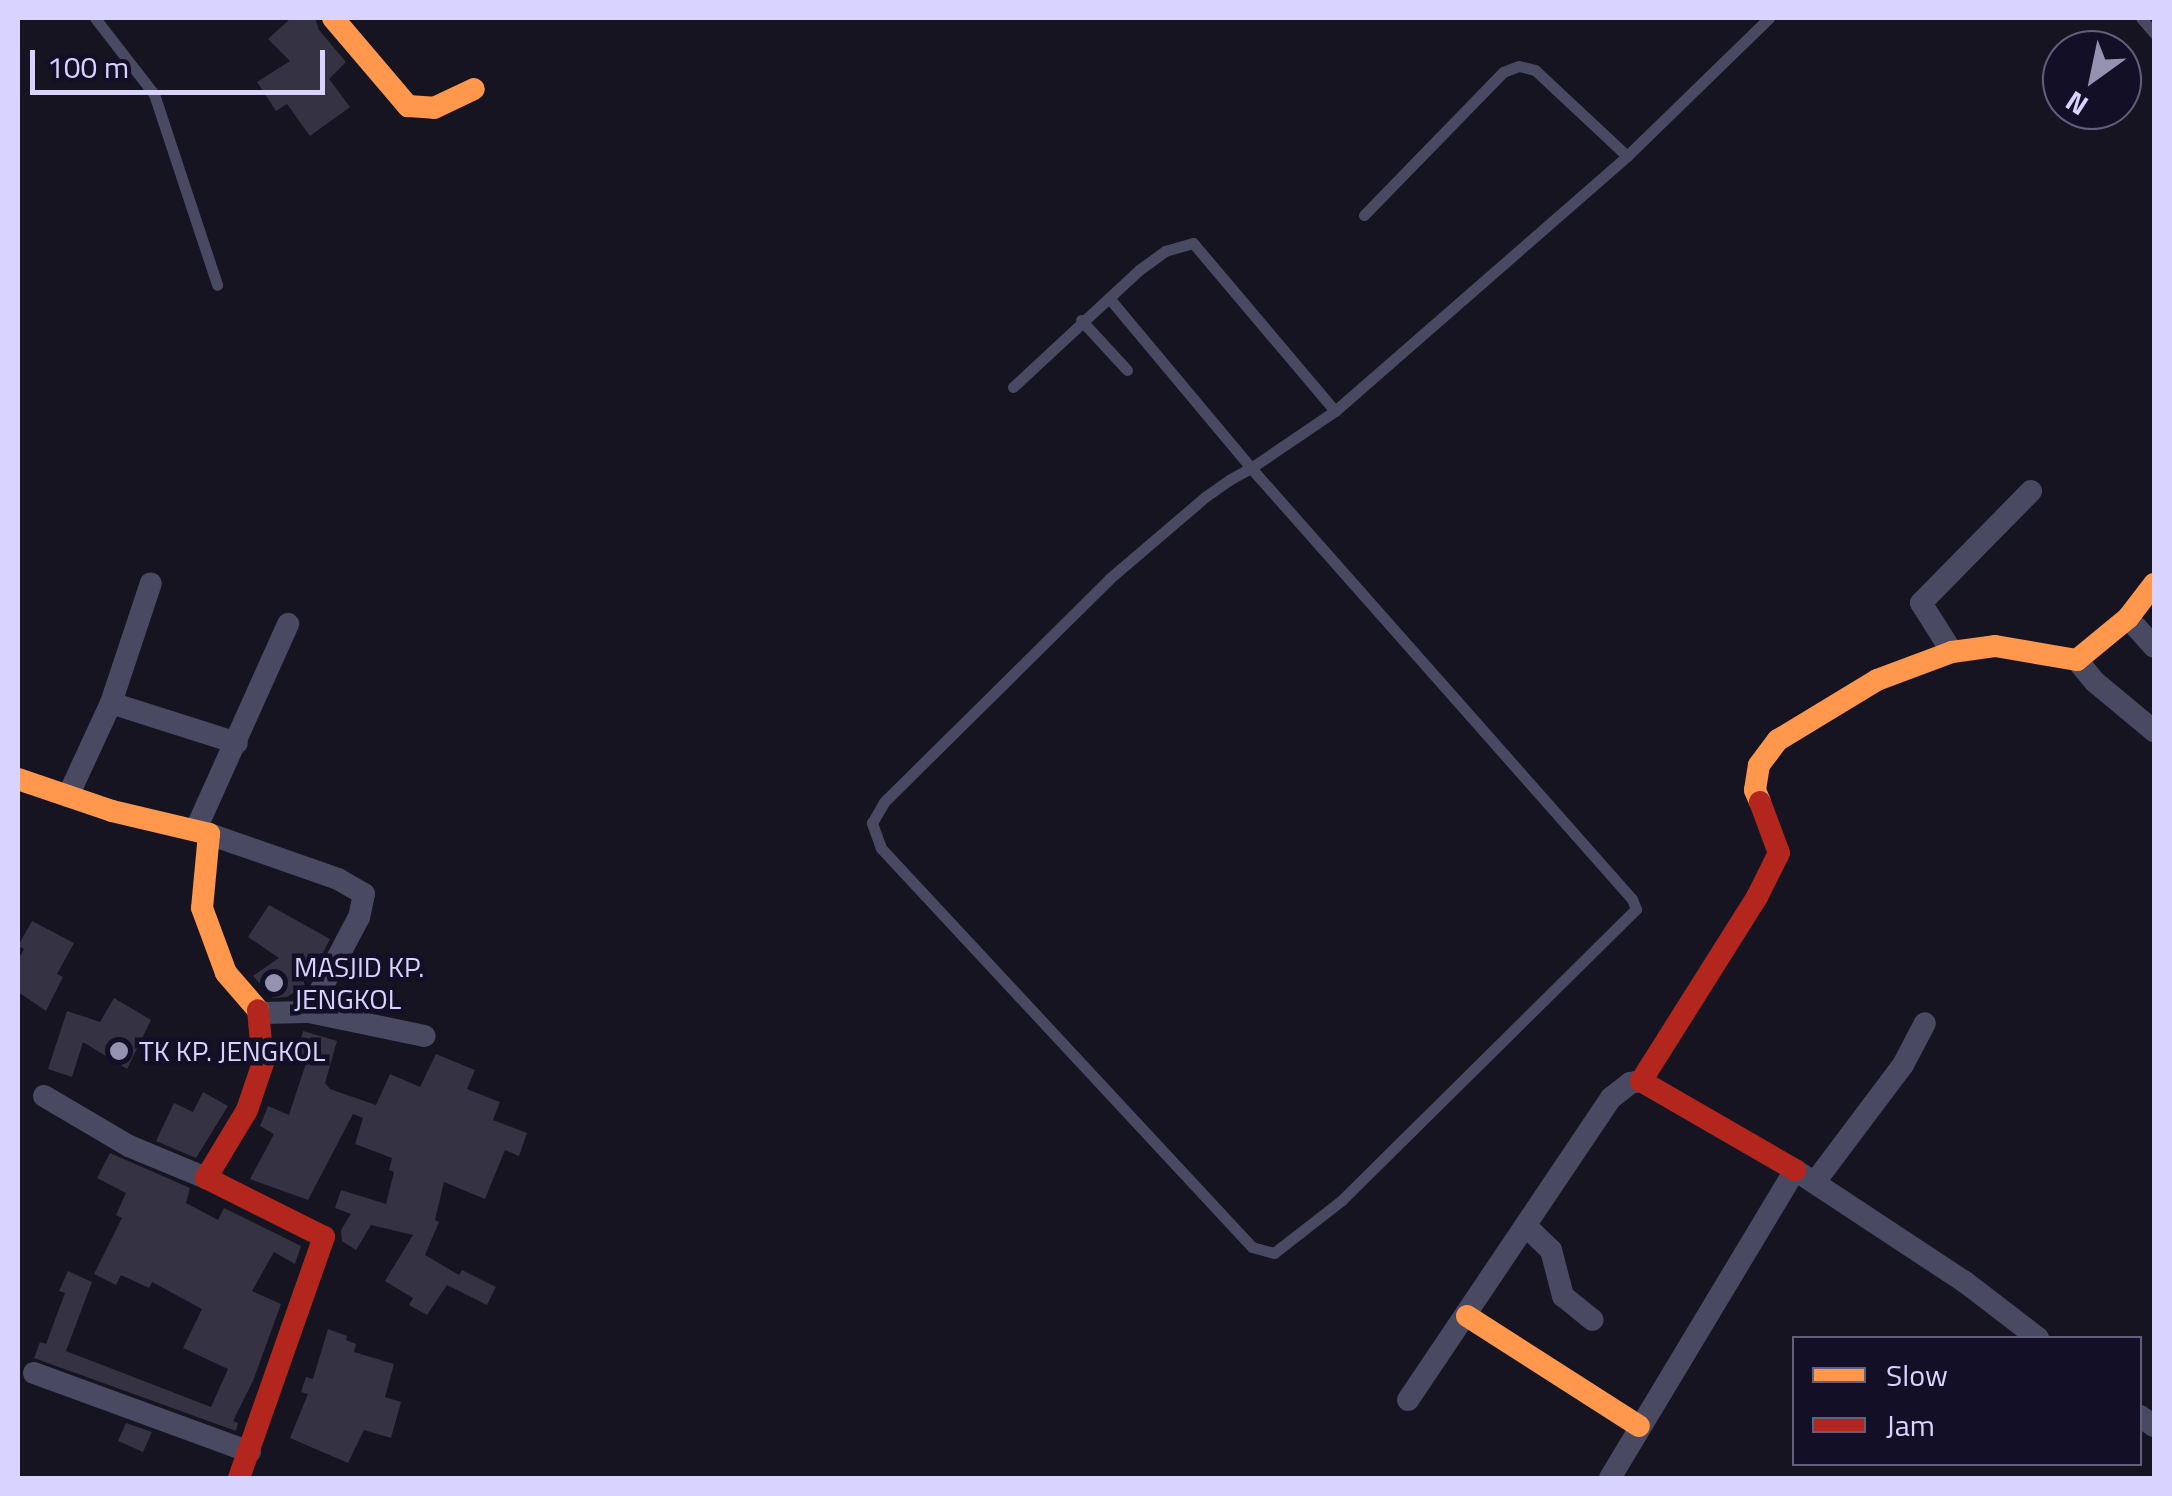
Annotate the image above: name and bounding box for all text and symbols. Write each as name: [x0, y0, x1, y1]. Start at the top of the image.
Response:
scale bar: [35, 30, 330, 92]
north arrow: [2042, 30, 2142, 130]
text: 100 m: [47, 44, 129, 90]
text: N: [2057, 81, 2096, 127]
place label: MASJID KP. JENGKOL: [294, 950, 424, 1016]
marker: MASJID KP. JENGKOL: [263, 972, 285, 994]
place label: TK KP. JENGKOL: [139, 1034, 325, 1068]
marker: TK KP. JENGKOL: [108, 1040, 130, 1062]
legend: [1792, 1336, 2142, 1466]
text: Slow: [1886, 1352, 1948, 1398]
text: Jam: [1886, 1402, 1935, 1448]

